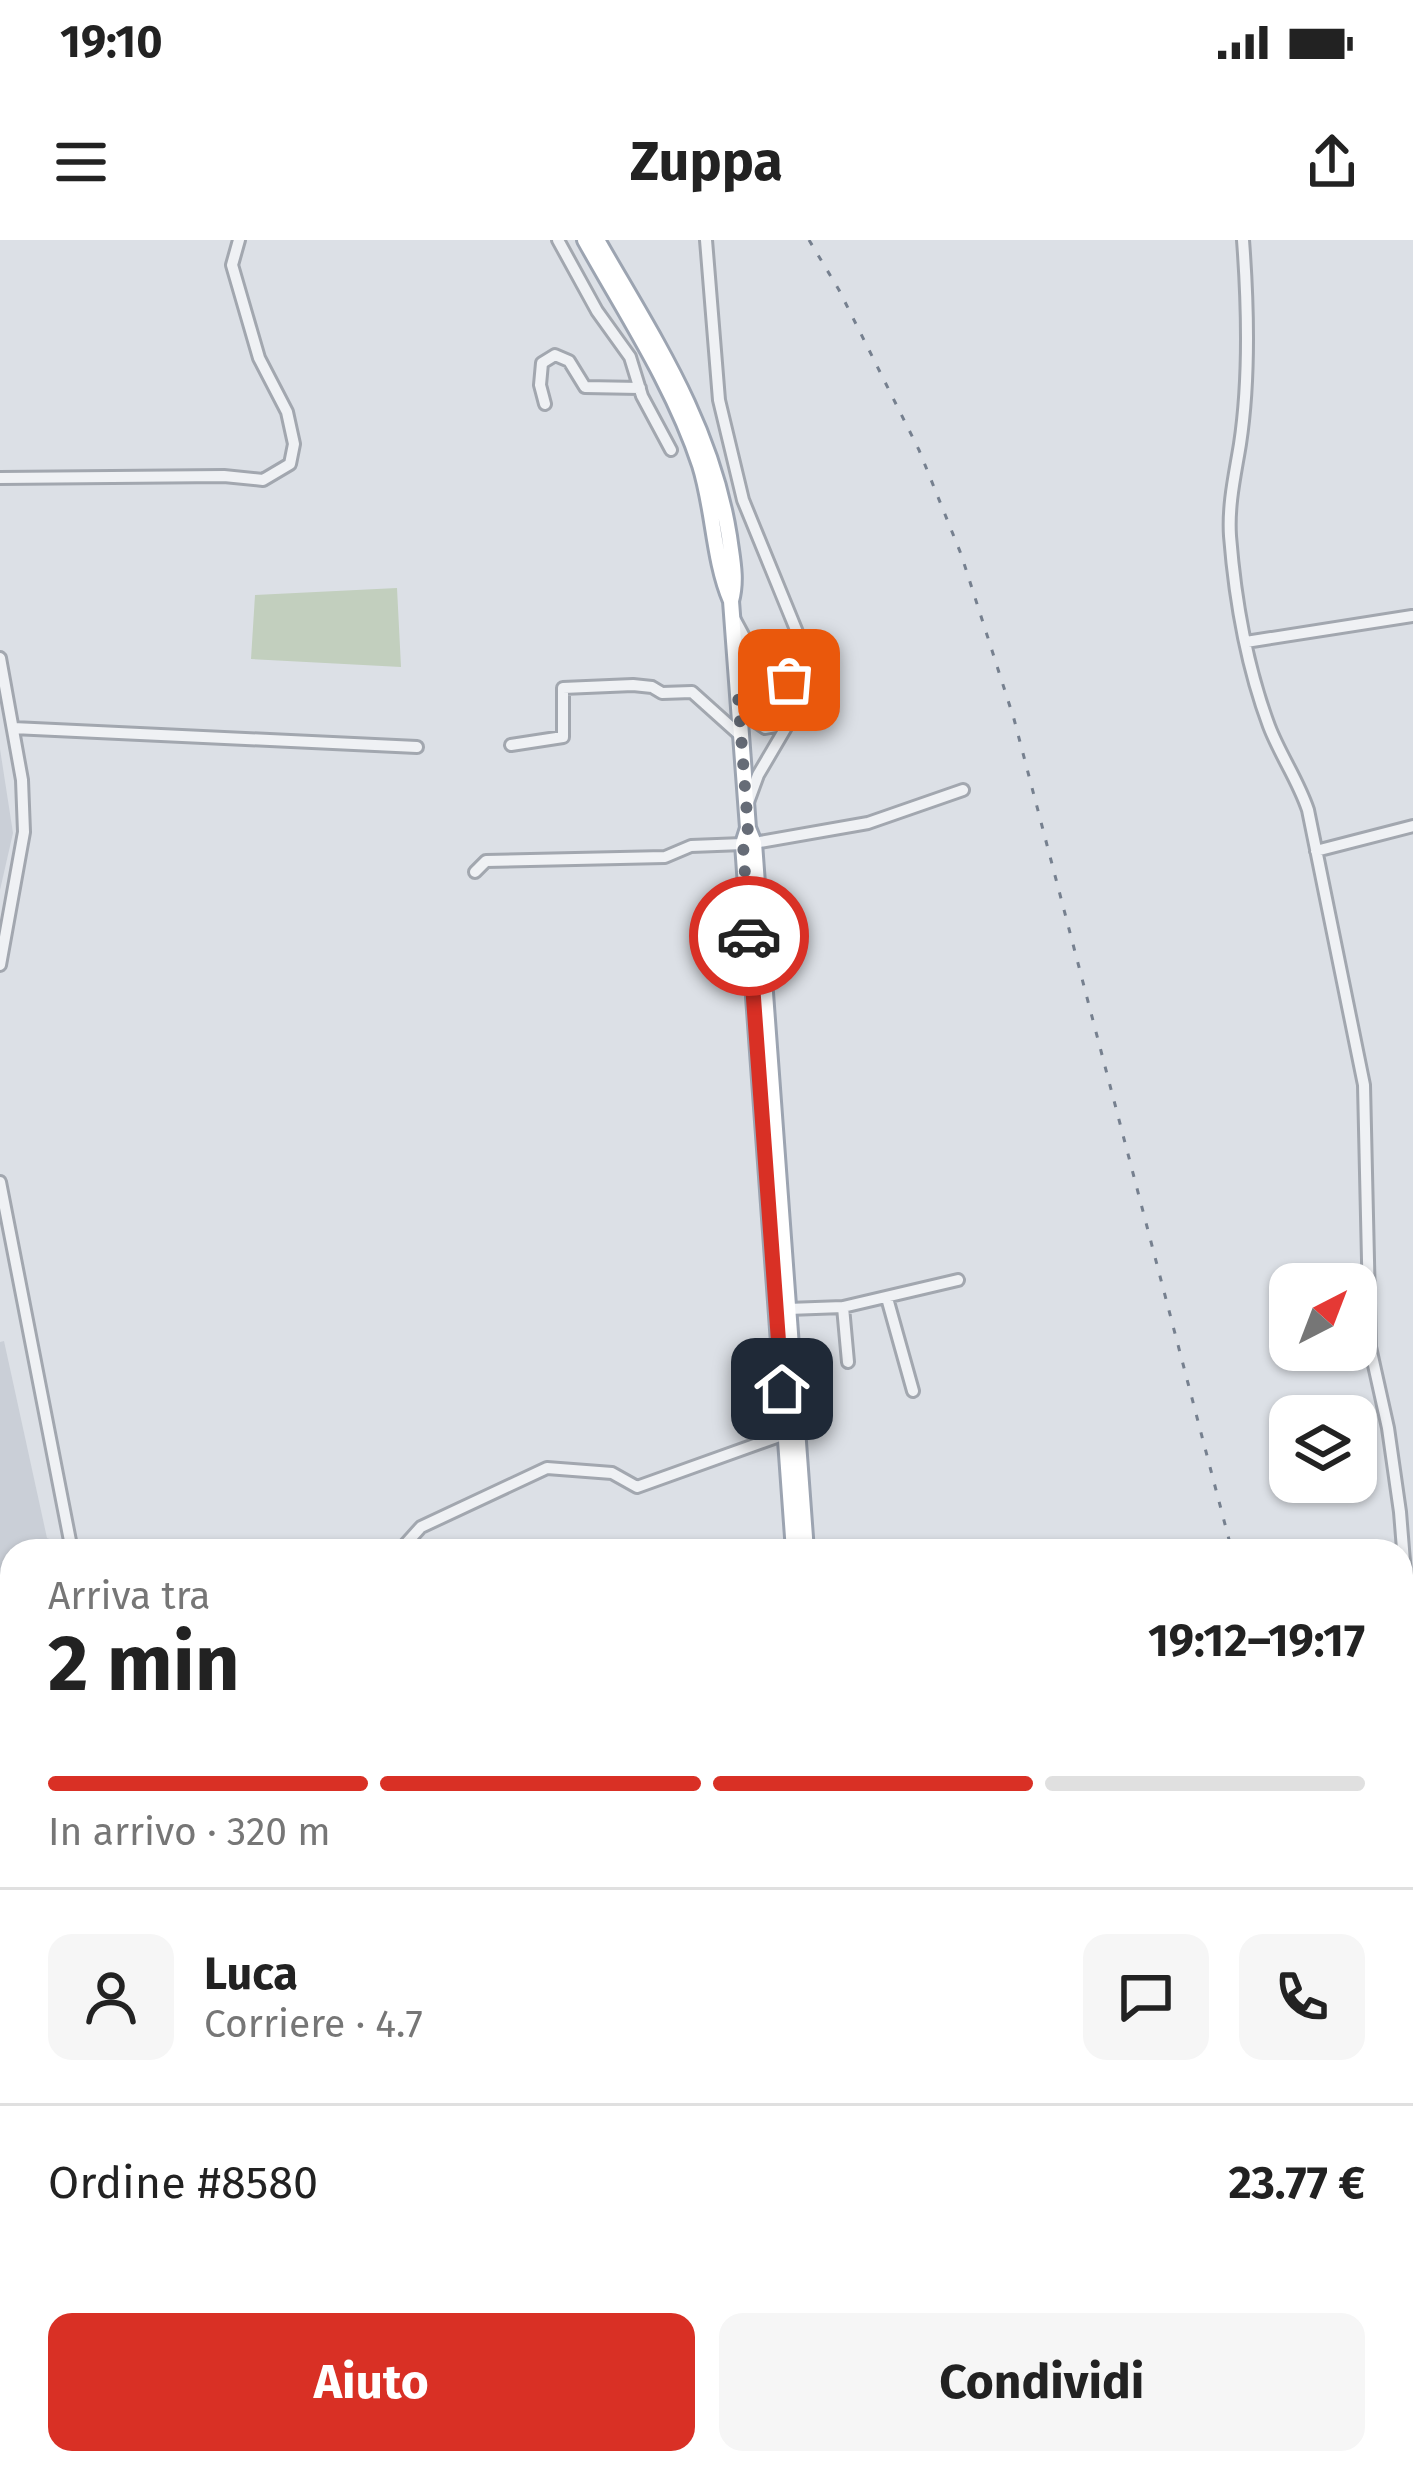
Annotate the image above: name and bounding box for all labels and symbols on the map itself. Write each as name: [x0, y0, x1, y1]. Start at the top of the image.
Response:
pin: [738, 629, 840, 731]
courier: [689, 876, 809, 996]
north arrow: [1269, 1263, 1377, 1371]
pin: [731, 1338, 833, 1440]

